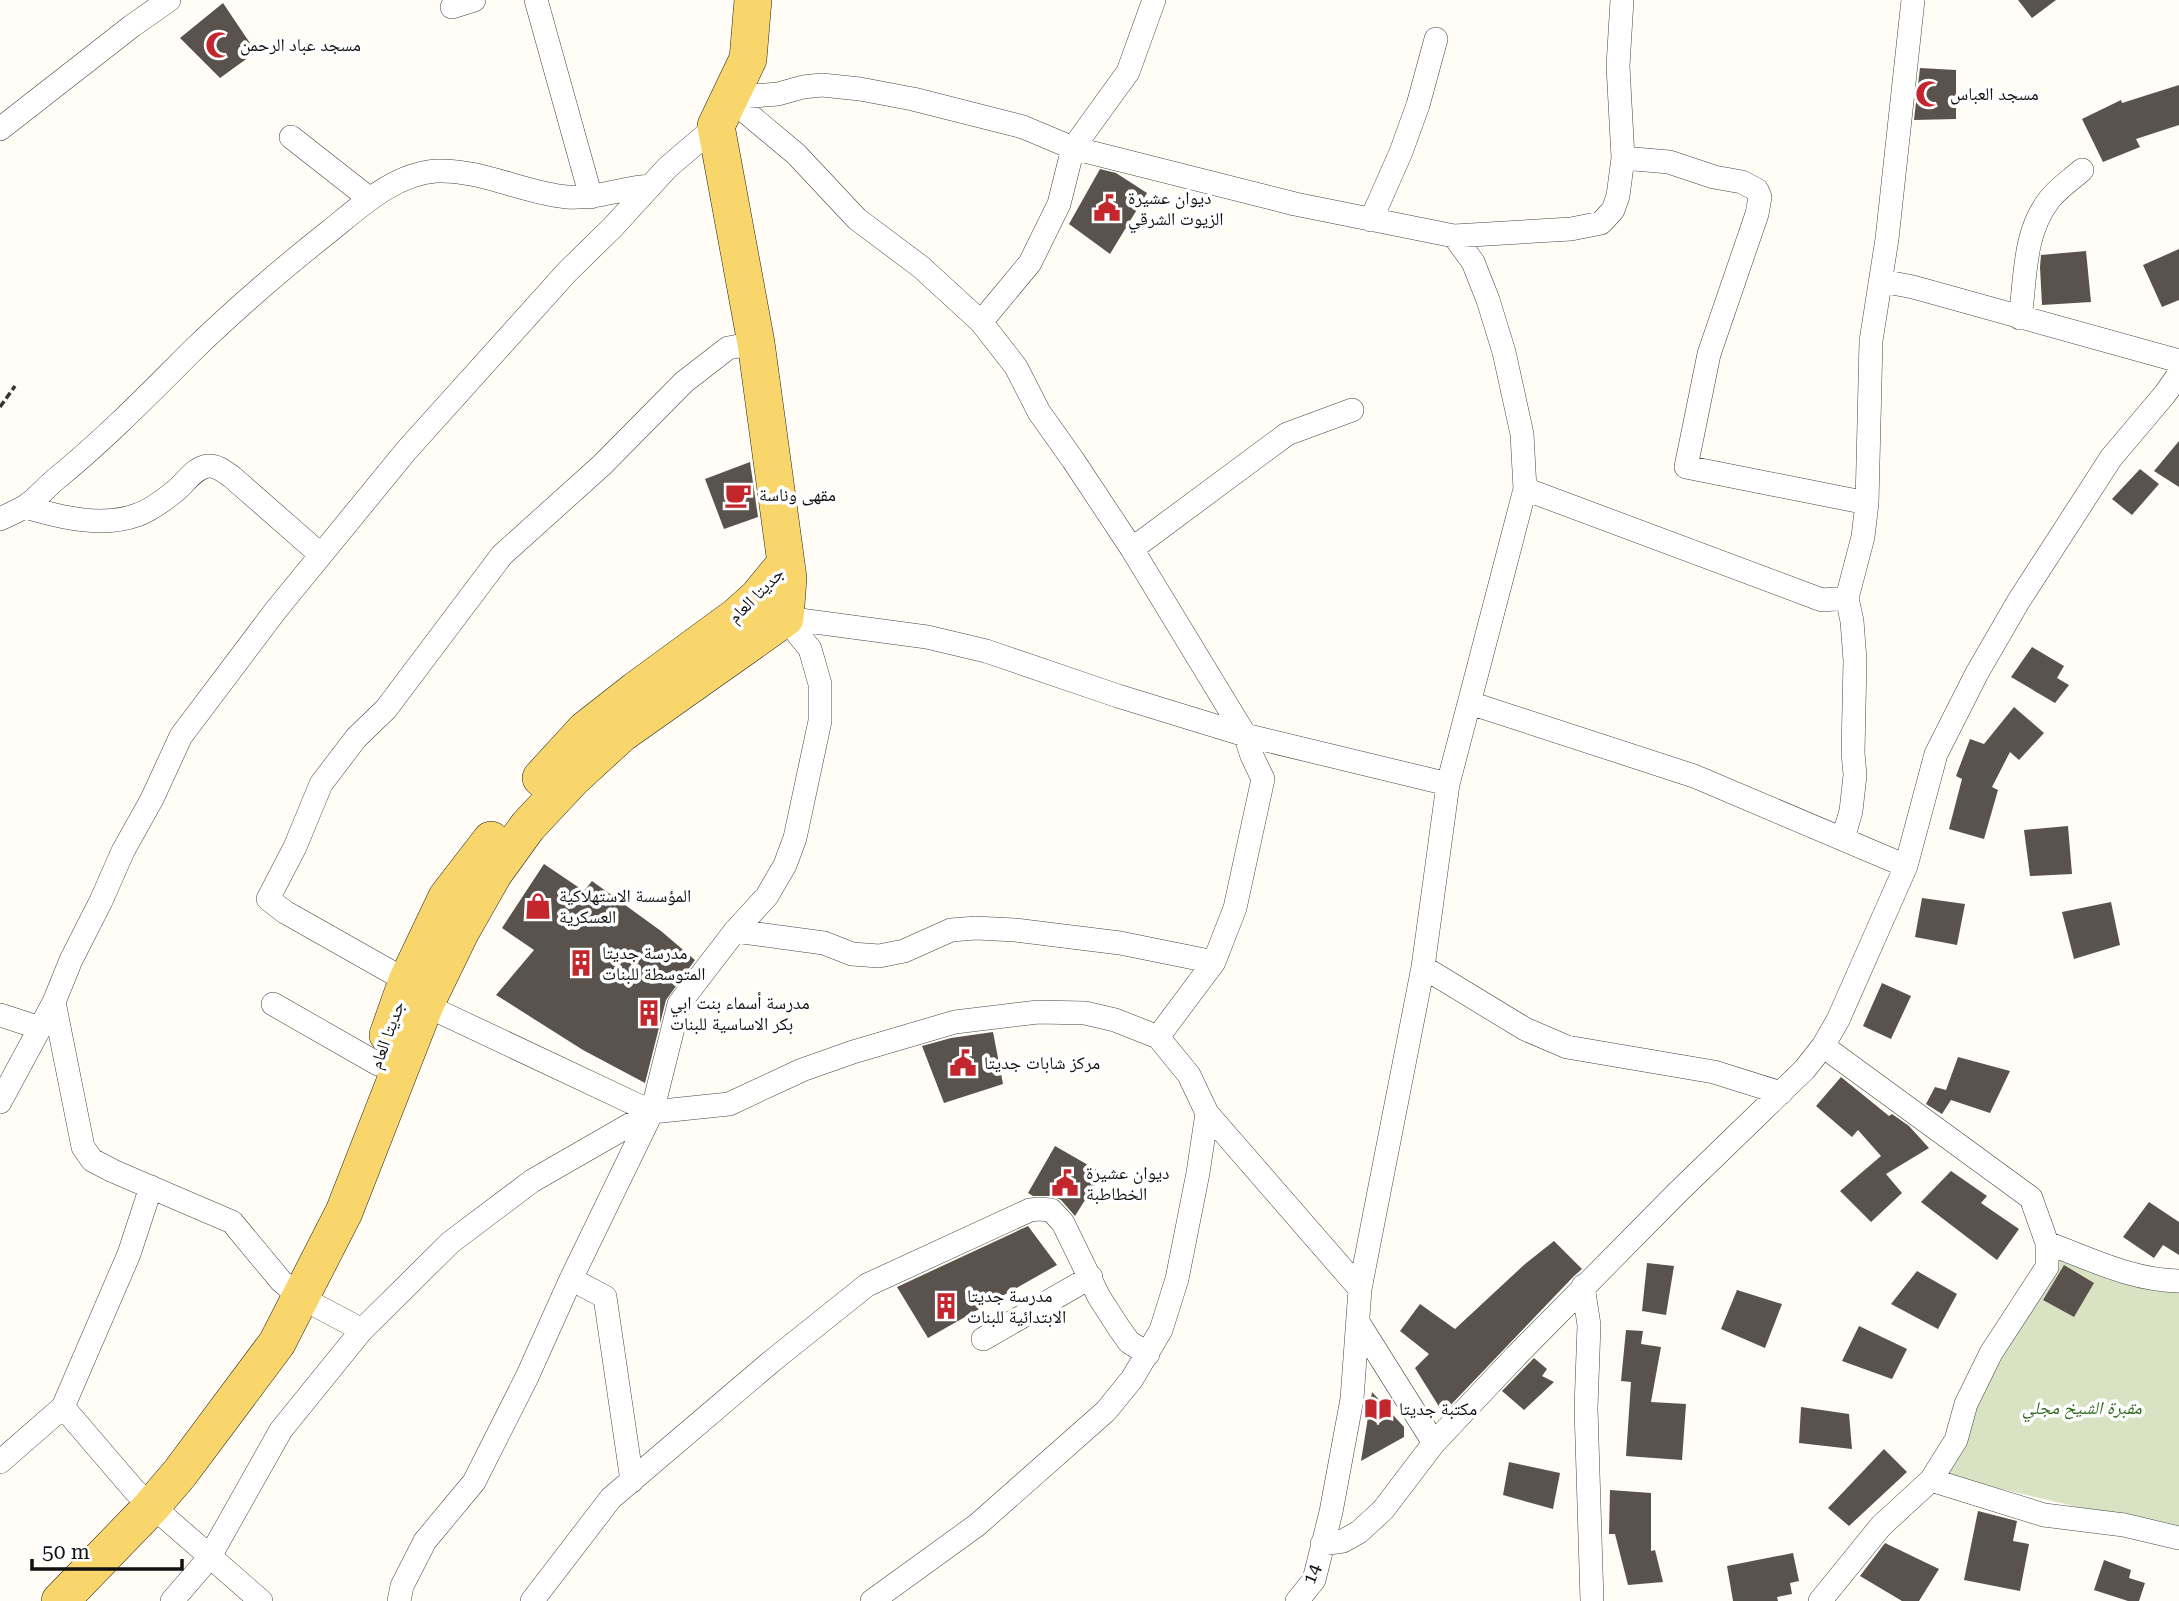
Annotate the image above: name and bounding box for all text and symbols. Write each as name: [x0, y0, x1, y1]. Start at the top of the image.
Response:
mosque icon: مسجد عباد الرحمن: [204, 30, 234, 60]
place label: مسجد عباد الرحمن: [240, 34, 361, 56]
mosque icon: مسجد العباس: [1914, 79, 1944, 109]
place label: مسجد العباس: [1950, 83, 2039, 105]
place label: ديوان عشيرة الزيوت الشرقي: [1128, 187, 1224, 234]
public building icon: ديوان عشيرة الزيوت الشرقي: [1092, 193, 1122, 223]
cafe icon: مقهى وناسة: [723, 480, 753, 510]
place label: مقهى وناسة: [759, 484, 836, 506]
street label: جديتا العام: [723, 562, 789, 628]
place label: المؤسسة الاستهلاكية العسكرية: [559, 885, 691, 927]
shop icon: المؤسسة الاستهلاكية العسكرية: [523, 891, 553, 921]
place label: مدرسة جديتا المتوسطة للبنات: [602, 942, 705, 985]
building icon: مدرسة جديتا المتوسطة للبنات: [566, 948, 596, 978]
place label: مدرسة أسماء بنت ابي بكر الاساسية للبنات: [670, 992, 810, 1035]
street label: جديتا العام: [365, 998, 410, 1072]
building icon: مدرسة أسماء بنت ابي بكر الاساسية للبنات: [634, 998, 664, 1028]
public building icon: مركز شابات جديتا: [948, 1048, 978, 1078]
place label: مركز شابات جديتا: [984, 1052, 1100, 1074]
place label: ديوان عشيرة الخطاطبة: [1086, 1162, 1170, 1205]
public building icon: ديوان عشيرة الخطاطبة: [1050, 1168, 1080, 1198]
place label: مدرسة جديتا الابتدائية للبنات: [967, 1285, 1066, 1328]
building icon: مدرسة جديتا الابتدائية للبنات: [931, 1291, 961, 1321]
library icon: مكتبة جديتا: [1363, 1394, 1393, 1424]
park label: مقبرة الشيخ مجلي: [2022, 1397, 2143, 1423]
place label: مكتبة جديتا: [1399, 1398, 1477, 1420]
scale bar: [32, 1528, 182, 1572]
text: 50 m: [42, 1540, 90, 1564]
street label: 14: [1298, 1561, 1325, 1587]

